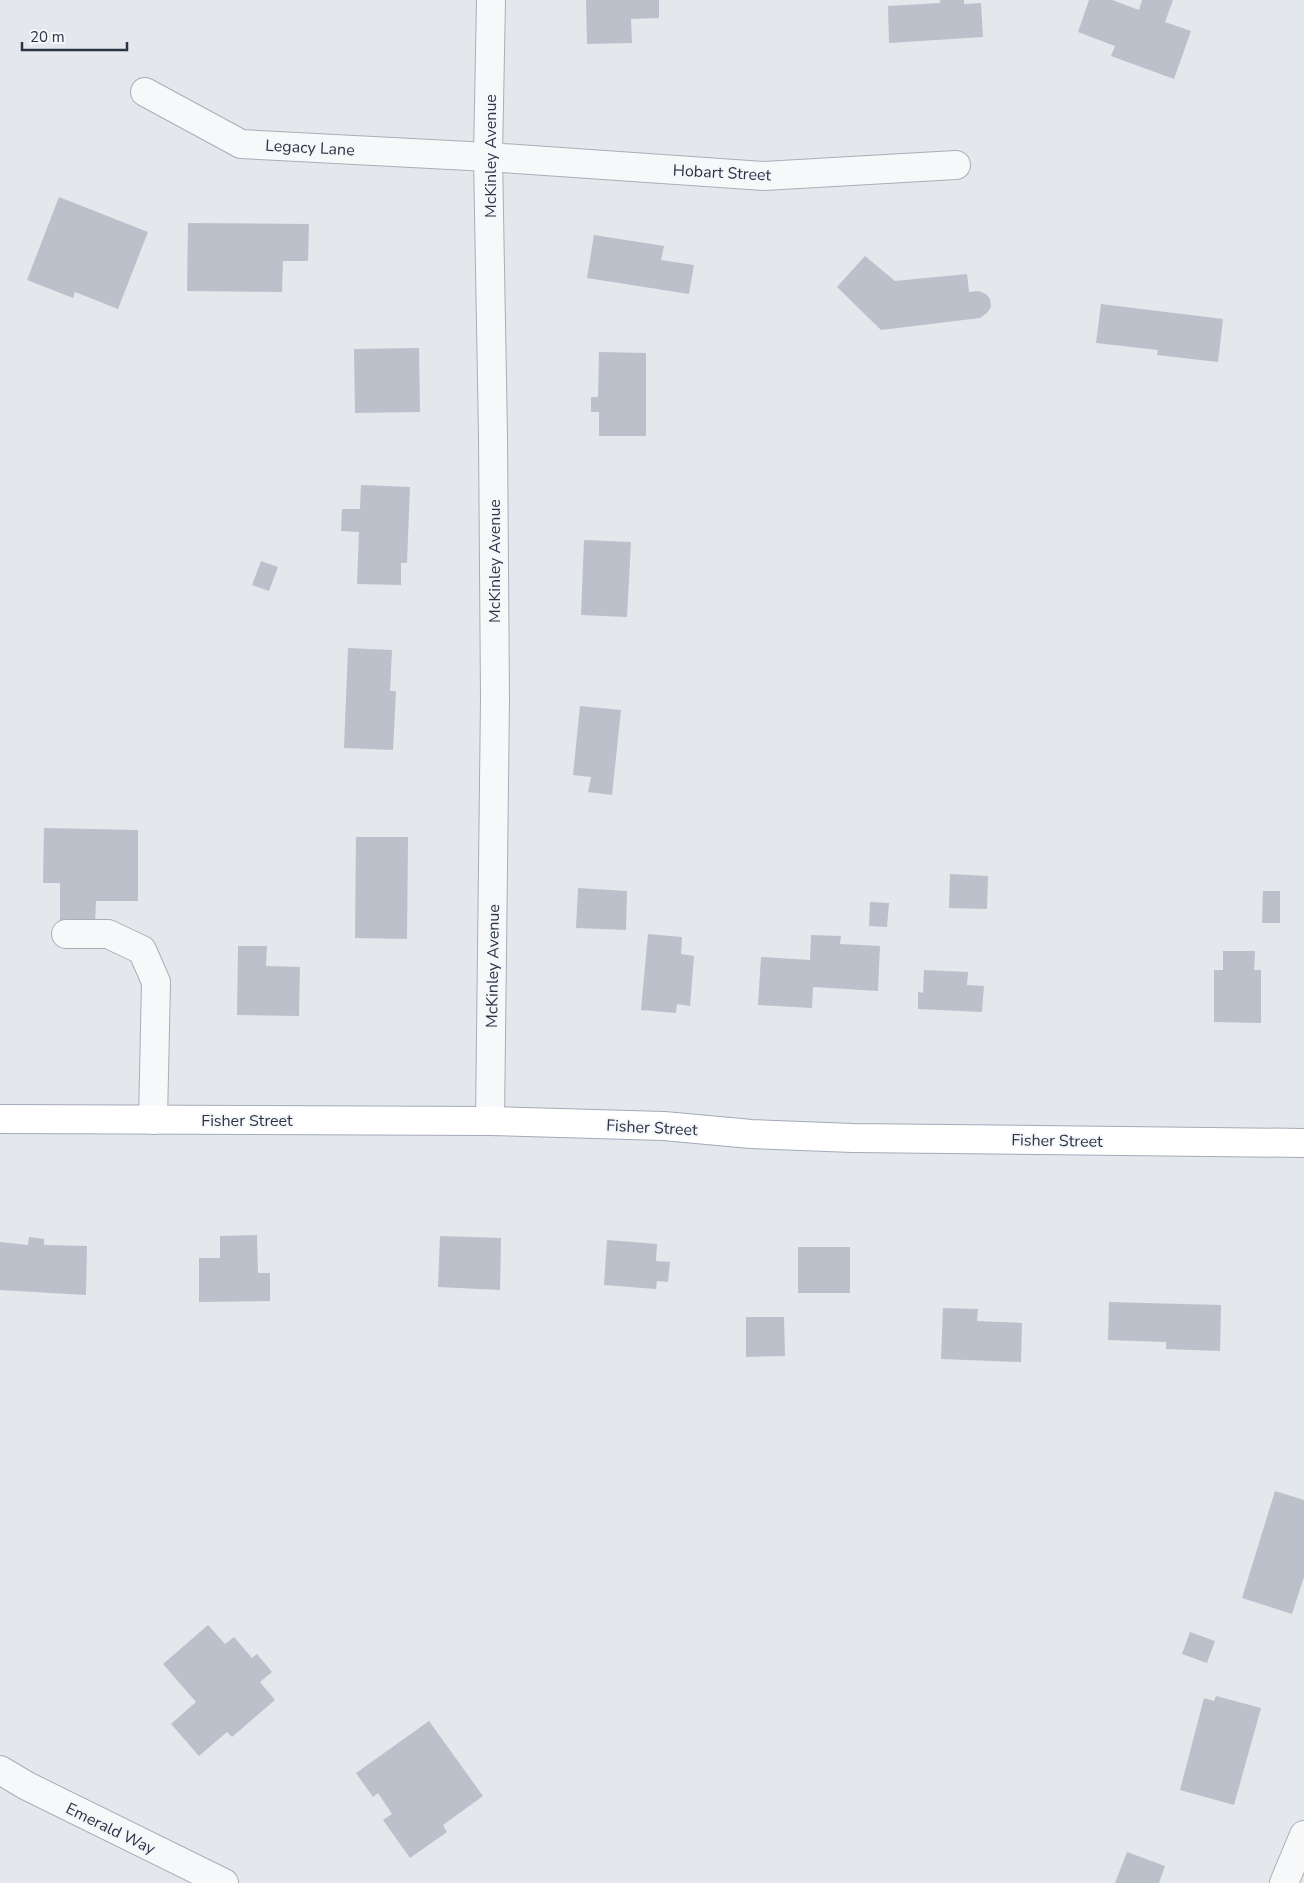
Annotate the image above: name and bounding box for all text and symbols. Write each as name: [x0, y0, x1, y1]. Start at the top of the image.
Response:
scale bar: [22, 20, 128, 52]
text: 20 m: [30, 27, 65, 47]
street label: McKinley Avenue: [480, 94, 502, 218]
street label: Legacy Lane: [265, 135, 355, 161]
street label: Hobart Street: [672, 159, 772, 187]
street label: McKinley Avenue: [484, 499, 506, 623]
street label: McKinley Avenue: [481, 904, 505, 1028]
street label: Fisher Street: [201, 1110, 293, 1132]
street label: Fisher Street: [606, 1115, 698, 1141]
street label: Fisher Street: [1011, 1129, 1103, 1153]
street label: Emerald Way: [62, 1798, 160, 1860]

